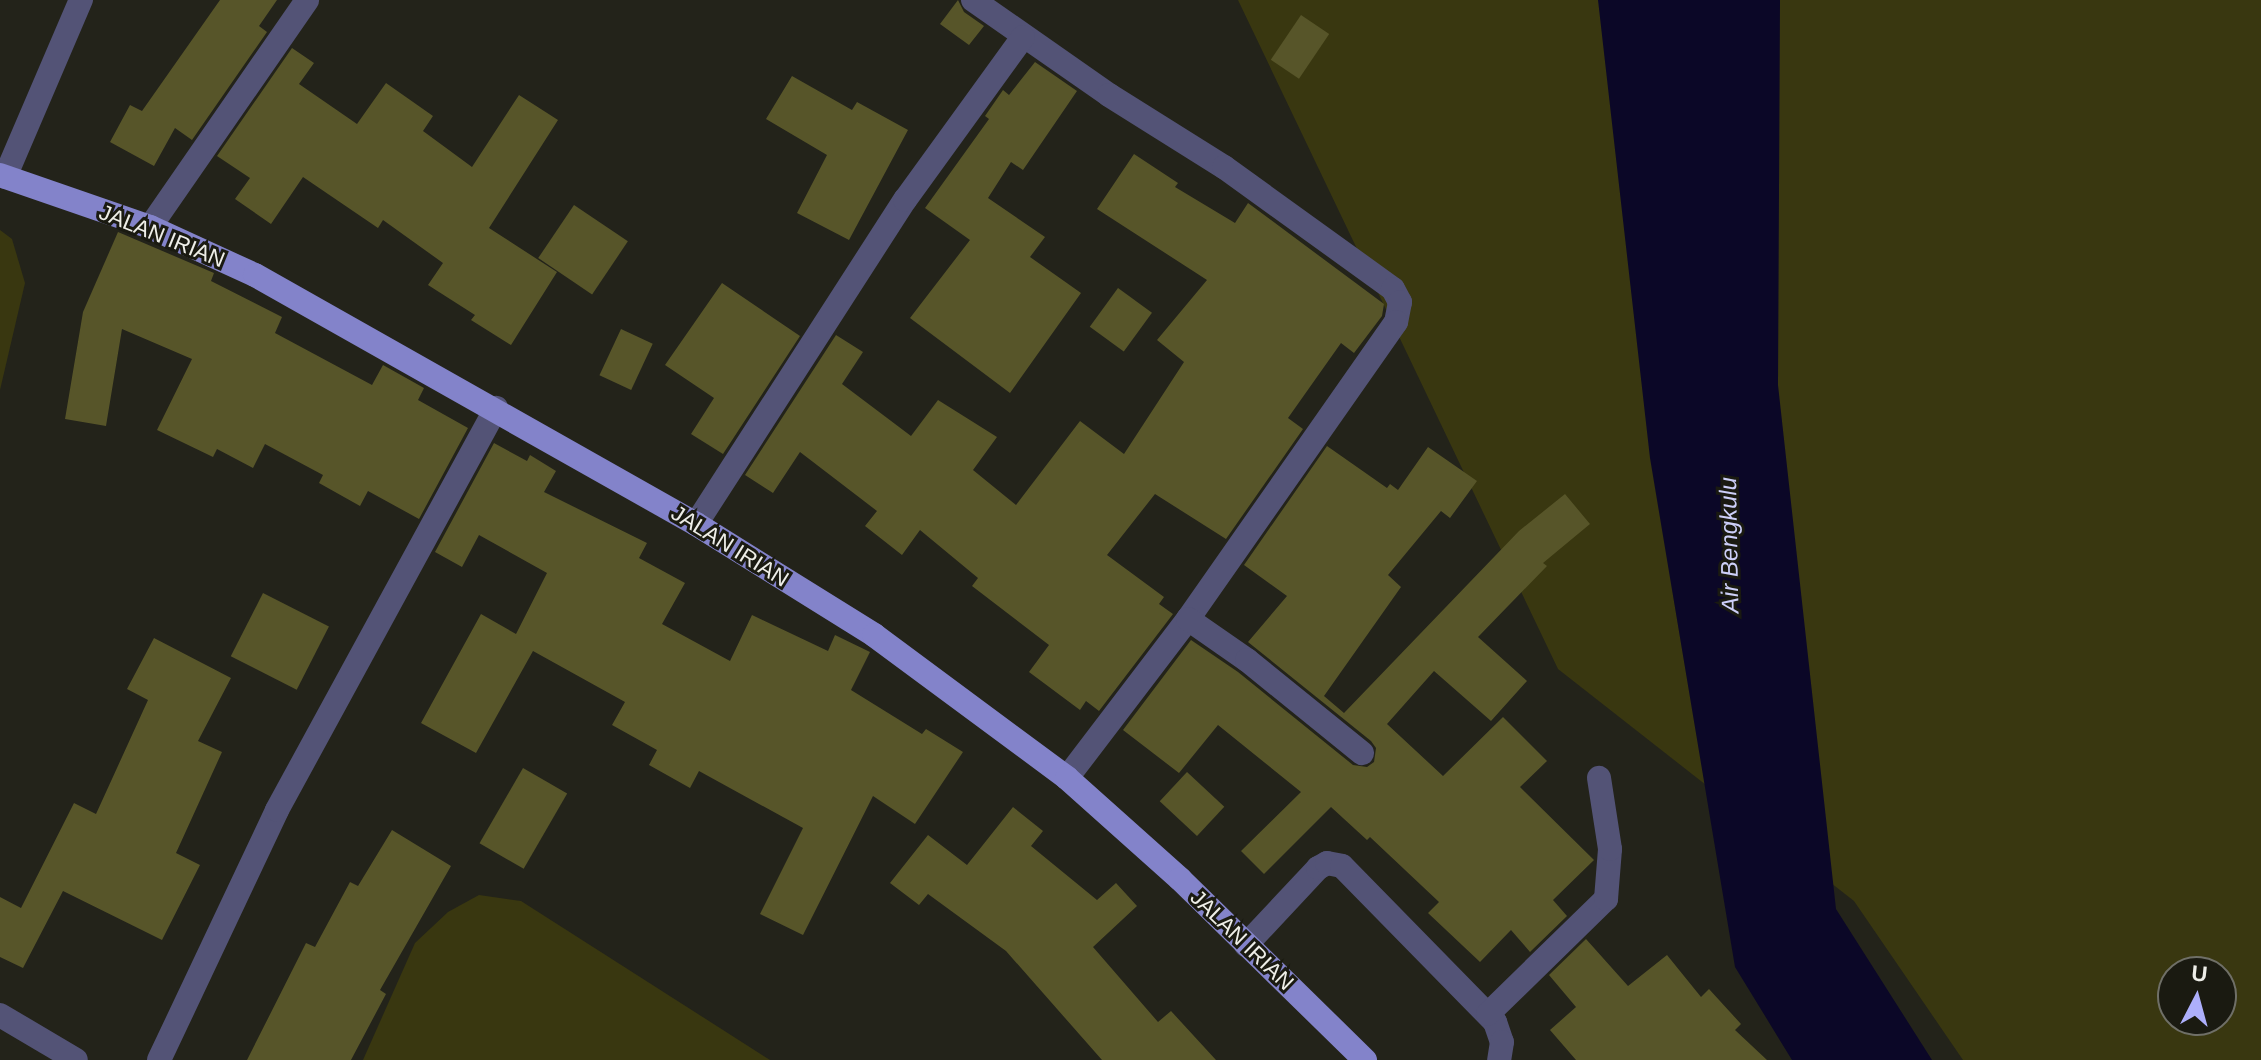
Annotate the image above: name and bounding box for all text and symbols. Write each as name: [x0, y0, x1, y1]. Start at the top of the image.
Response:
street label: JALAN IRIAN: [95, 199, 229, 273]
water label: Air Bengkulu: [1713, 477, 1745, 613]
street label: JALAN IRIAN: [667, 499, 793, 593]
street label: JALAN IRIAN: [1185, 884, 1299, 996]
north arrow: [2157, 956, 2237, 1036]
text: U: [2190, 960, 2209, 987]

